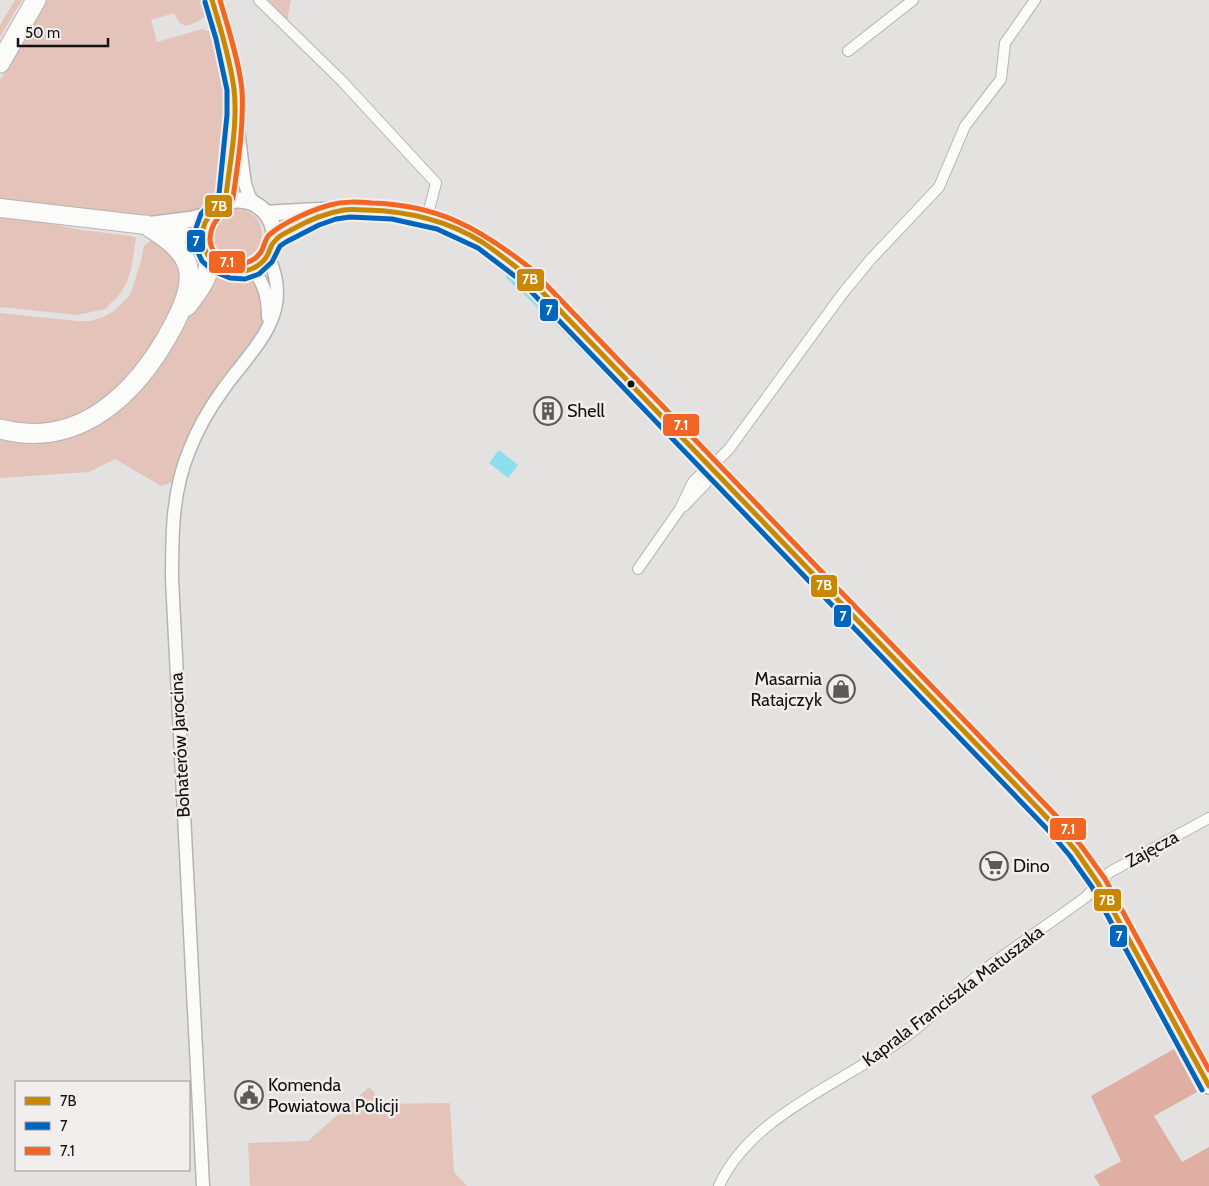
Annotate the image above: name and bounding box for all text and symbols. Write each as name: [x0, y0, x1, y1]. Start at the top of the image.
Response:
scale bar: [18, 15, 108, 47]
text: 50 m: [25, 24, 60, 42]
line badge: 7B: [204, 194, 233, 218]
text: 7B: [211, 197, 227, 215]
line badge: 7: [186, 229, 206, 253]
text: 7: [192, 232, 200, 250]
line badge: 7.1: [208, 250, 246, 274]
text: 7.1: [220, 253, 234, 271]
line badge: 7B: [516, 268, 545, 292]
text: 7B: [522, 270, 538, 288]
line badge: 7: [539, 298, 559, 322]
text: 7: [545, 301, 553, 319]
unlabelled marker: [626, 379, 636, 389]
building icon: Shell: [533, 396, 563, 426]
place label: Shell: [567, 400, 606, 422]
line badge: 7.1: [662, 413, 700, 437]
text: 7.1: [674, 416, 688, 434]
line badge: 7B: [810, 574, 838, 598]
text: 7B: [816, 576, 832, 594]
line badge: 7: [833, 604, 852, 628]
text: 7: [839, 607, 847, 625]
place label: Masarnia Ratajczyk: [750, 668, 823, 711]
street label: Bohaterów Jarocina: [165, 671, 195, 818]
shop icon: Masarnia Ratajczyk: [826, 674, 856, 704]
line badge: 7.1: [1049, 817, 1087, 841]
text: 7.1: [1061, 820, 1075, 838]
street label: Zajęcza: [1122, 825, 1182, 872]
supermarket icon: Dino: [979, 851, 1009, 881]
place label: Dino: [1013, 855, 1050, 877]
line badge: 7B: [1093, 888, 1122, 912]
text: 7B: [1099, 891, 1115, 909]
street label: Kaprala Franciszka Matuszaka: [858, 920, 1048, 1071]
line badge: 7: [1109, 924, 1128, 948]
text: 7: [1115, 927, 1123, 945]
place label: Komenda Powiatowa Policji: [268, 1074, 399, 1117]
public building icon: Komenda Powiatowa Policji: [234, 1080, 264, 1110]
legend: [15, 1081, 190, 1171]
text: 7B: [60, 1092, 77, 1110]
text: 7: [60, 1117, 68, 1135]
text: 7.1: [60, 1142, 75, 1160]

